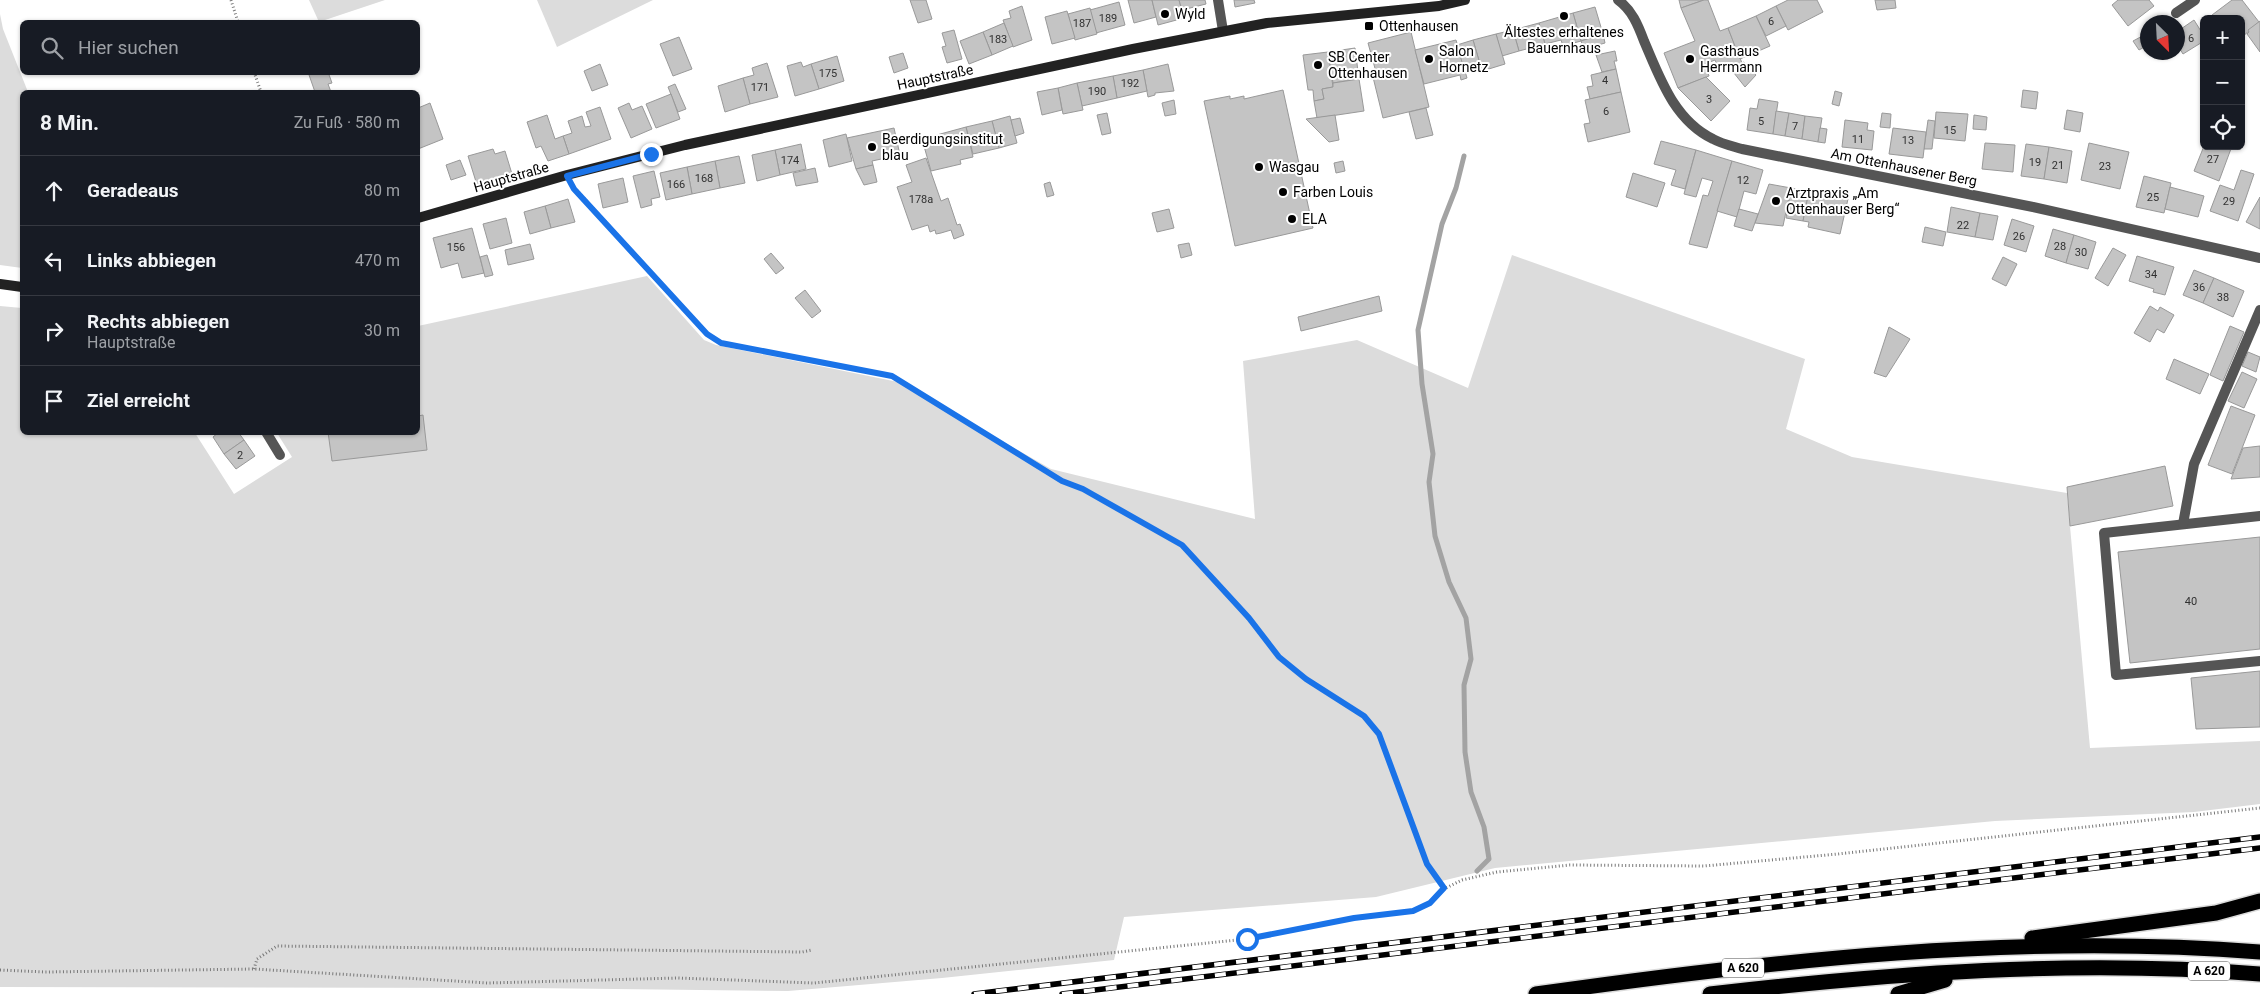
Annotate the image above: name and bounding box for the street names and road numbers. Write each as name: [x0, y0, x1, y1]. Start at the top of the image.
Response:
street label: Hauptstraße: [895, 61, 975, 93]
street label: Am Ottenhausener Berg: [1830, 145, 1978, 189]
street label: Hauptstraße: [472, 159, 550, 195]
road number: A 620: [1722, 958, 1764, 978]
road number: A 620: [2188, 961, 2230, 980]

